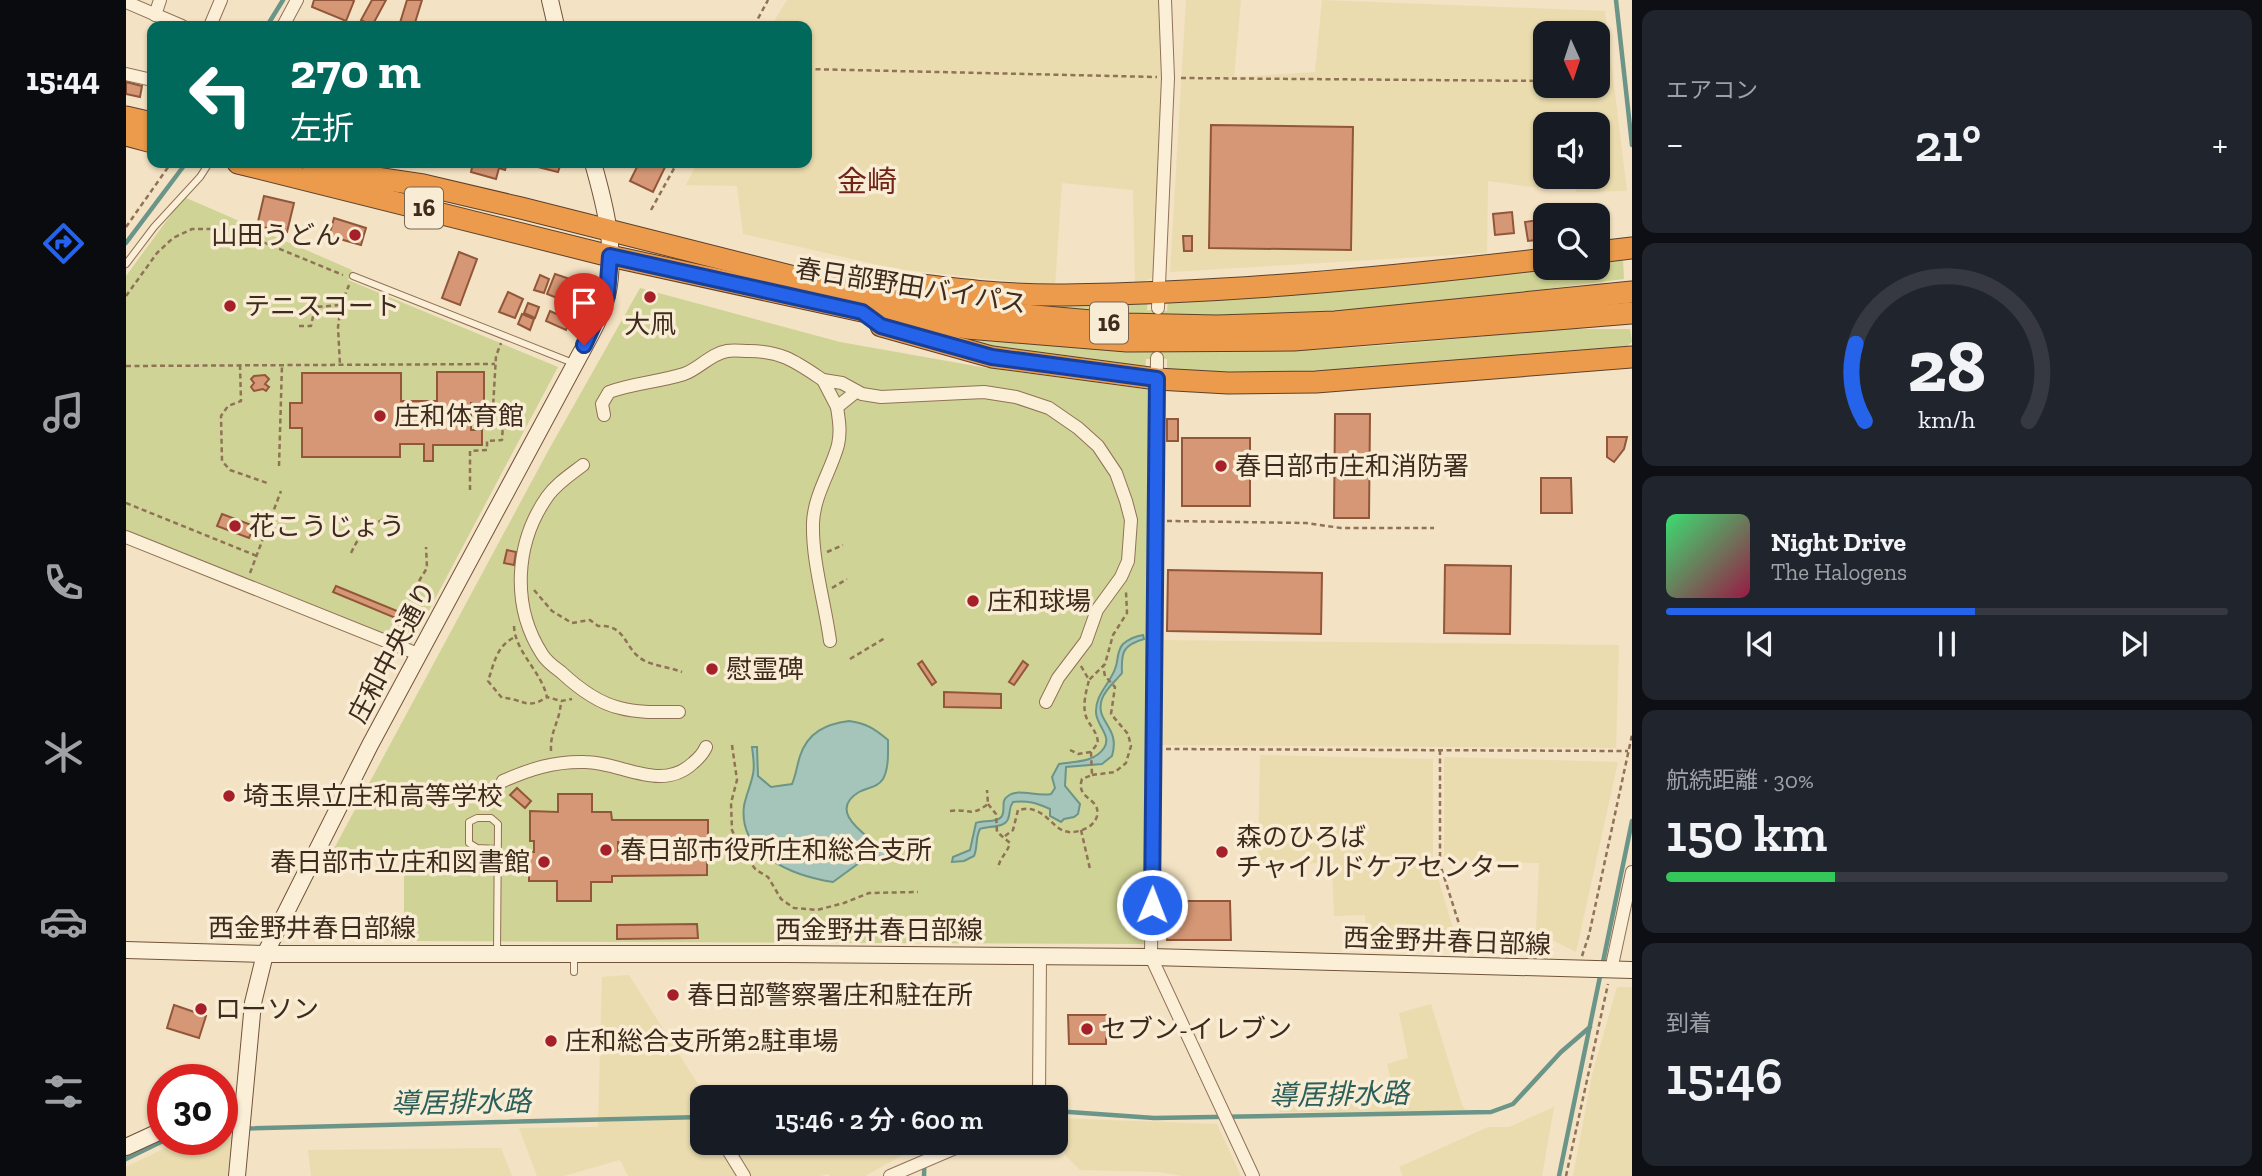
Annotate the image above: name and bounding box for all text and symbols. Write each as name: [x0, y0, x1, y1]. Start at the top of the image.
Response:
north arrow: [1533, 21, 1610, 98]
map controls: [1533, 21, 1610, 280]
text: 270 m: [290, 42, 421, 101]
icon: left: [175, 49, 266, 140]
text: 15:44: [26, 60, 100, 98]
text: エアコン: [1666, 76, 1758, 104]
text: 左折: [290, 109, 354, 147]
button: sound: [1533, 112, 1610, 189]
text: 21°: [1915, 112, 1981, 174]
text: −: [1666, 121, 1684, 167]
text: +: [2212, 121, 2228, 167]
district label: 金崎: [837, 164, 897, 200]
road number: 16: [405, 188, 443, 229]
button: search: [1533, 203, 1610, 280]
icon: directions: [39, 219, 88, 268]
place label: 山田うどん: [211, 219, 341, 251]
marker: 山田うどん: [347, 227, 363, 243]
street label: 春日部野田バイパス: [793, 252, 1029, 320]
pin: [554, 273, 614, 345]
icon: arrive: [565, 284, 603, 322]
marker: 大凧: [642, 289, 658, 305]
place label: テニスコート: [244, 290, 400, 322]
marker: テニスコート: [222, 298, 238, 314]
road number: 16: [1090, 302, 1128, 344]
place label: 大凧: [624, 308, 676, 340]
text: 28: [1908, 322, 1986, 410]
icon: music: [39, 388, 88, 437]
place label: 庄和体育館: [394, 400, 524, 432]
text: km/h: [1918, 404, 1976, 434]
marker: 庄和体育館: [372, 408, 388, 424]
place label: 春日部市庄和消防署: [1235, 450, 1469, 482]
marker: 春日部市庄和消防署: [1213, 458, 1229, 474]
place label: 花こうじょう: [249, 510, 405, 542]
marker: 花こうじょう: [227, 518, 243, 534]
text: Night Drive: [1771, 526, 1906, 558]
icon: phone: [39, 558, 88, 607]
text: The Halogens: [1771, 558, 1907, 586]
street label: 庄和中央通り: [341, 576, 443, 728]
place label: 庄和球場: [987, 585, 1091, 617]
marker: 庄和球場: [965, 593, 981, 609]
icon: previous: [1741, 625, 1779, 663]
icon: pause: [1928, 625, 1966, 663]
icon: next: [2115, 625, 2153, 663]
place label: 慰霊碑: [726, 653, 804, 685]
marker: 慰霊碑: [704, 661, 720, 677]
icon: climate: [39, 728, 88, 777]
text: 航続距離 · 30%: [1666, 766, 1814, 794]
place label: 埼玉県立庄和高等学校: [243, 780, 503, 812]
marker: 埼玉県立庄和高等学校: [221, 788, 237, 804]
text: 150 km: [1666, 802, 1827, 864]
place label: 森のひろば チャイルドケアセンター: [1236, 821, 1521, 883]
place label: 春日部市役所庄和総合支所: [620, 834, 932, 866]
marker: 春日部市役所庄和総合支所: [598, 842, 614, 858]
marker: 森のひろば チャイルドケアセンター: [1214, 844, 1230, 860]
place label: 春日部市立庄和図書館: [270, 846, 530, 878]
marker: 春日部市立庄和図書館: [536, 854, 552, 870]
position arrow: [1115, 868, 1189, 942]
icon: car: [39, 897, 88, 946]
street label: 西金野井春日部線: [208, 912, 416, 944]
street label: 西金野井春日部線: [775, 914, 983, 946]
street label: 西金野井春日部線: [1342, 921, 1552, 961]
place label: 春日部警察署庄和駐在所: [687, 979, 973, 1011]
marker: 春日部警察署庄和駐在所: [665, 987, 681, 1003]
place label: ローソン: [215, 993, 319, 1025]
marker: ローソン: [193, 1001, 209, 1017]
text: 到着: [1666, 1009, 1712, 1037]
place label: セブン-イレブン: [1101, 1013, 1292, 1045]
marker: セブン-イレブン: [1079, 1021, 1095, 1037]
place label: 庄和総合支所第2駐車場: [565, 1025, 838, 1057]
marker: 庄和総合支所第2駐車場: [543, 1033, 559, 1049]
text: 15:46: [1666, 1045, 1783, 1107]
speed limit sign: 30: [147, 1064, 238, 1155]
icon: filters: [39, 1067, 88, 1116]
water label: 導居排水路: [1269, 1077, 1411, 1112]
water label: 導居排水路: [391, 1085, 533, 1120]
text: 15:46 · 2 分 · 600 m: [775, 1104, 983, 1136]

